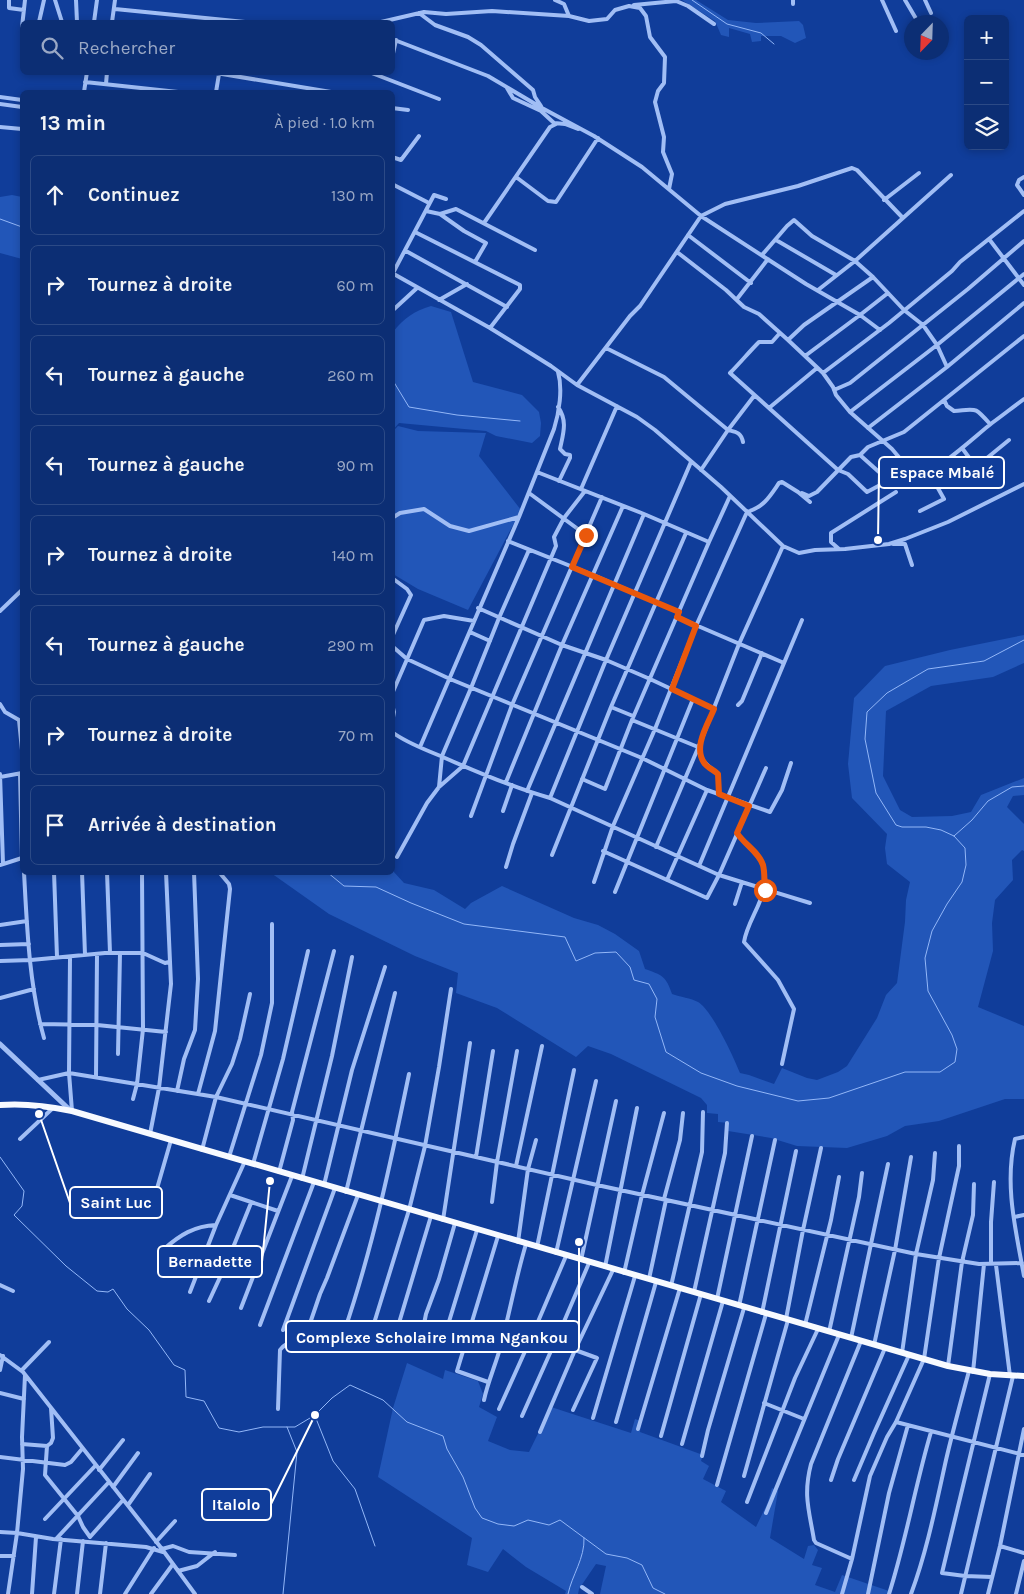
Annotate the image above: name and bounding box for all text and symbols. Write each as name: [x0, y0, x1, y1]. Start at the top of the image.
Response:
north arrow: [904, 15, 949, 60]
map controls: [964, 15, 1009, 150]
button: +: [964, 15, 1009, 60]
search box: [20, 20, 395, 75]
icon: search: [38, 34, 66, 62]
text: Rechercher: [78, 37, 175, 59]
button: −: [964, 60, 1009, 105]
button: layers: [964, 105, 1009, 150]
text: 13 min: [40, 111, 106, 135]
text: À pied · 1.0 km: [274, 113, 375, 132]
icon: ahead: [41, 181, 69, 209]
text: Continuez: [88, 184, 180, 206]
text: 130 m: [331, 186, 374, 205]
icon: right: [41, 271, 69, 299]
text: Tournez à droite: [88, 274, 232, 296]
text: 60 m: [337, 276, 374, 295]
icon: left: [41, 361, 69, 389]
text: Tournez à gauche: [88, 364, 245, 386]
text: 260 m: [327, 366, 374, 385]
icon: left: [41, 451, 69, 479]
text: Tournez à gauche: [88, 454, 245, 476]
text: 90 m: [336, 456, 374, 475]
callout: Espace Mbalé: [879, 457, 1004, 488]
text: Espace Mbalé: [890, 463, 994, 482]
route end: [575, 524, 598, 547]
icon: right: [41, 541, 69, 569]
text: Tournez à droite: [88, 544, 232, 566]
text: 140 m: [332, 546, 374, 565]
icon: left: [41, 631, 69, 659]
text: Tournez à gauche: [88, 634, 245, 656]
text: 290 m: [327, 636, 374, 655]
icon: right: [41, 721, 69, 749]
text: Tournez à droite: [88, 724, 232, 746]
text: 70 m: [338, 726, 374, 745]
icon: arrive: [41, 811, 69, 839]
text: Arrivée à destination: [88, 814, 277, 836]
route start: [754, 879, 777, 902]
callout: Saint Luc: [70, 1187, 162, 1218]
text: Saint Luc: [80, 1193, 152, 1212]
callout: Bernadette: [158, 1246, 262, 1277]
text: Bernadette: [168, 1252, 252, 1271]
callout: Complexe Scholaire Imma Ngankou: [286, 1321, 579, 1352]
text: Complexe Scholaire Imma Ngankou: [296, 1328, 568, 1347]
callout: Italolo: [202, 1489, 271, 1520]
text: Italolo: [212, 1495, 260, 1514]

